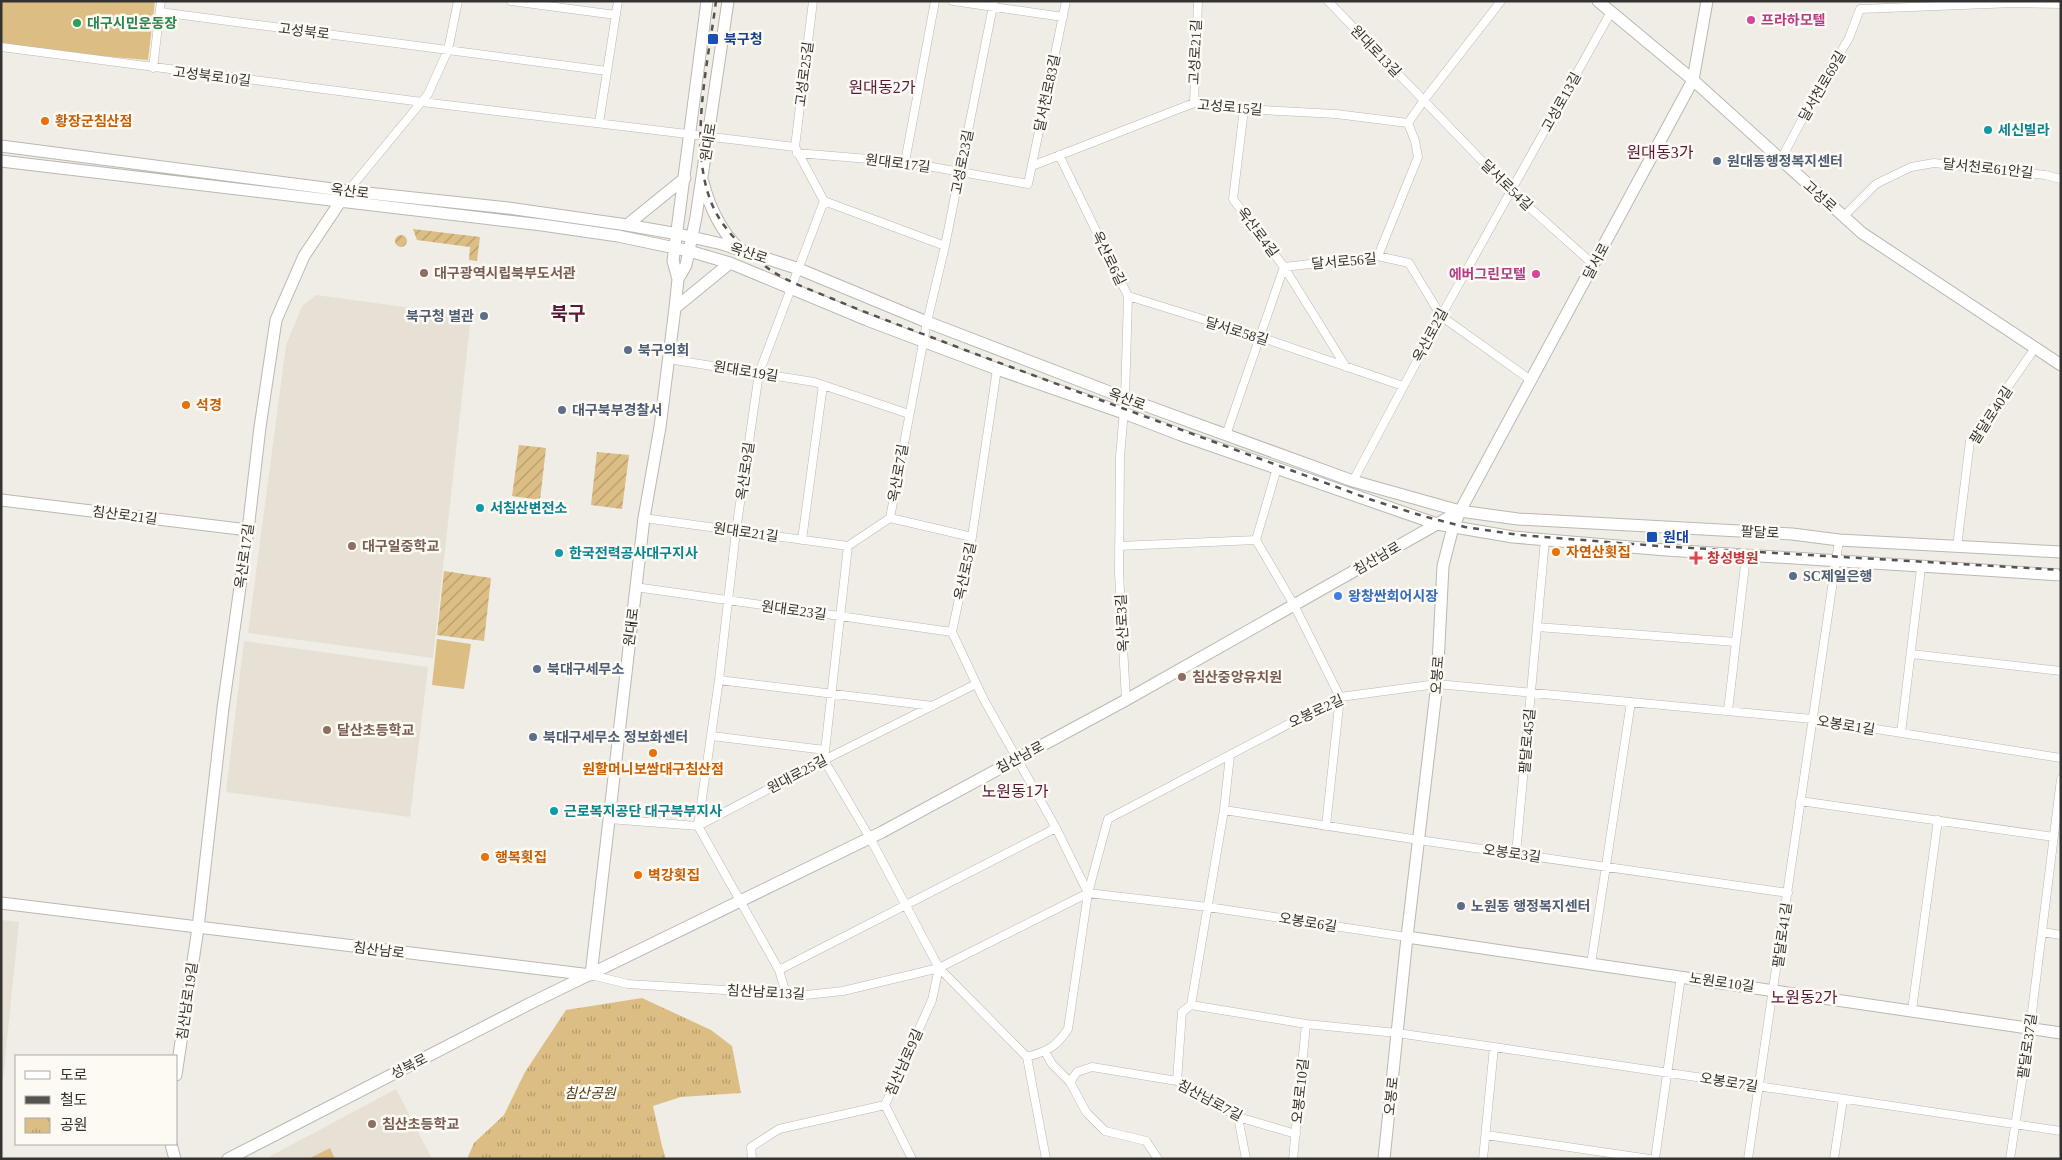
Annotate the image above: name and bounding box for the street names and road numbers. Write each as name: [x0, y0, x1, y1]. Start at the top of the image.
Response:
street label: 고성로21길: [1187, 19, 1204, 85]
street label: 고성북로: [277, 21, 331, 42]
street label: 원대로13길: [1347, 23, 1404, 80]
street label: 고성로25길: [793, 41, 816, 107]
street label: 달서천로69길: [1795, 48, 1849, 124]
street label: 달서천로83길: [1031, 53, 1063, 133]
street label: 고성북로10길: [172, 64, 252, 89]
street label: 고성로13길: [1539, 70, 1584, 135]
street label: 고성로15길: [1197, 97, 1263, 118]
street label: 원대로: [698, 122, 719, 162]
street label: 고성로23길: [949, 129, 976, 196]
street label: 원대로17길: [865, 152, 931, 175]
street label: 달서천로61안길: [1942, 155, 2034, 181]
street label: 달서로54길: [1478, 157, 1535, 214]
street label: 고성로: [1800, 178, 1839, 215]
street label: 옥산로: [330, 182, 370, 201]
street label: 옥산로4길: [1234, 204, 1281, 260]
street label: 옥산로6길: [1089, 229, 1128, 288]
street label: 옥산로: [728, 240, 770, 267]
street label: 달서로: [1581, 241, 1612, 282]
street label: 달서로56길: [1311, 251, 1377, 272]
street label: 옥산로2길: [1410, 306, 1451, 365]
street label: 달서로58길: [1203, 315, 1270, 348]
street label: 원대로19길: [712, 359, 779, 384]
street label: 팔달로40길: [1967, 384, 2016, 447]
street label: 옥산로: [1106, 386, 1148, 413]
street label: 옥산로9길: [734, 441, 757, 501]
street label: 옥산로7길: [886, 443, 911, 503]
street label: 침산로21길: [92, 504, 158, 527]
street label: 원대로21길: [712, 521, 779, 544]
street label: 옥산로17길: [233, 523, 256, 590]
street label: 팔달로: [1740, 524, 1780, 541]
street label: 침산남로: [1351, 539, 1403, 578]
street label: 옥산로5길: [952, 541, 979, 601]
street label: 옥산로3길: [1113, 593, 1132, 653]
street label: 원대로23길: [760, 599, 827, 622]
street label: 원대로: [622, 607, 641, 647]
street label: 오봉로: [1429, 655, 1446, 695]
street label: 오봉로2길: [1287, 692, 1346, 731]
street label: 팔달로45길: [1517, 708, 1538, 774]
street label: 오봉로1길: [1816, 714, 1876, 737]
street label: 침산남로: [994, 739, 1047, 776]
street label: 원대로25길: [765, 752, 830, 796]
street label: 오봉로3길: [1482, 842, 1542, 865]
street label: 팔달로41길: [1771, 902, 1794, 969]
street label: 오봉로6길: [1278, 911, 1338, 934]
street label: 침산남로: [352, 940, 406, 961]
street label: 침산남로19길: [175, 961, 200, 1041]
street label: 노원로10길: [1688, 971, 1755, 994]
street label: 침산남로13길: [726, 983, 806, 1002]
street label: 팔달로37길: [2016, 1013, 2039, 1080]
street label: 침산남로9길: [883, 1027, 926, 1098]
street label: 성북로: [389, 1051, 430, 1082]
street label: 오봉로10길: [1290, 1058, 1311, 1124]
street label: 오봉로7길: [1699, 1071, 1759, 1094]
street label: 오봉로: [1382, 1076, 1401, 1116]
street label: 침산남로7길: [1175, 1077, 1245, 1124]

